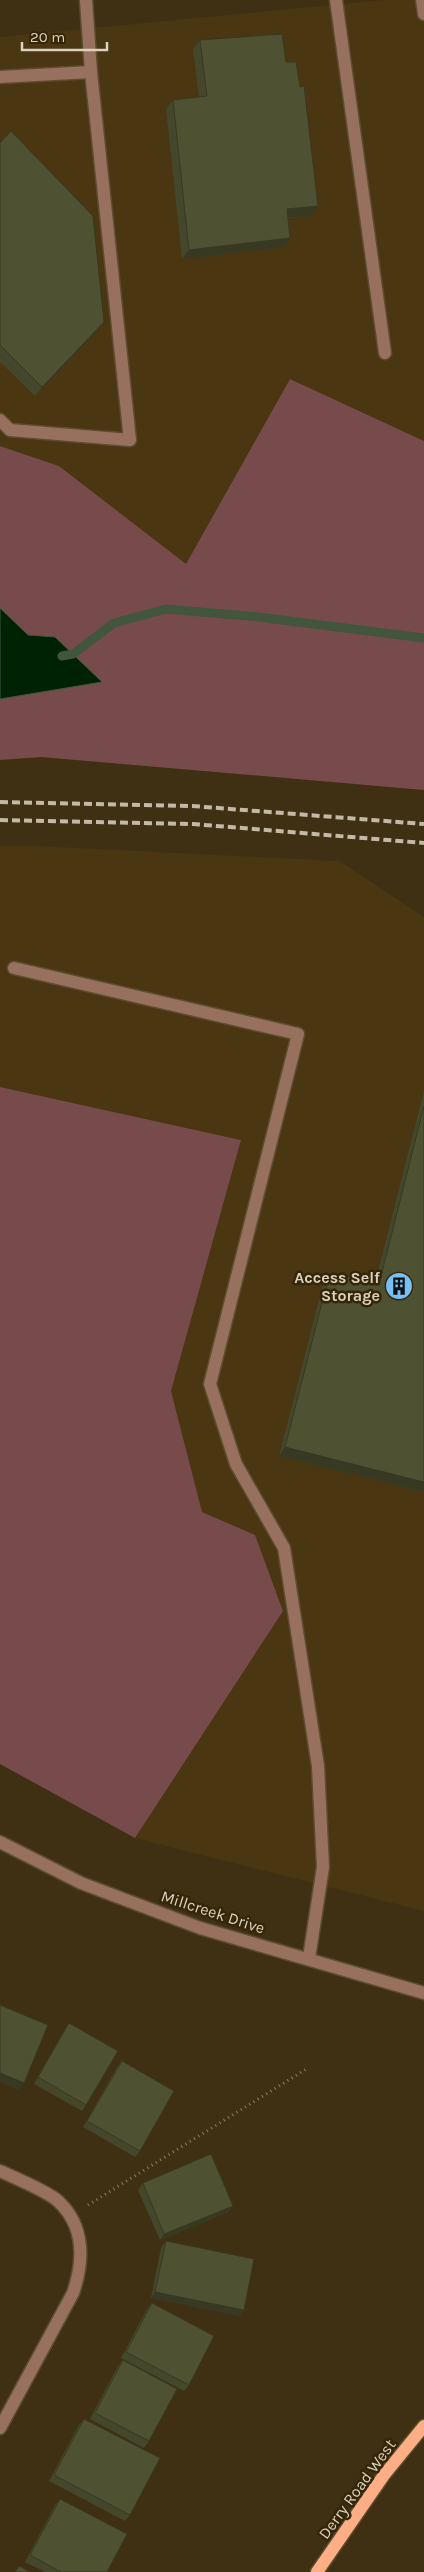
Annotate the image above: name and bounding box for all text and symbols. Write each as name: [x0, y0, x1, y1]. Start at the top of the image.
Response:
scale bar: [22, 20, 108, 52]
text: 20 m: [30, 28, 65, 46]
place label: Access Self Storage: [294, 1268, 380, 1305]
building icon: Access Self Storage: [384, 1271, 414, 1301]
street label: Millcreek Drive: [159, 1886, 267, 1938]
street label: Derry Road West: [314, 2435, 400, 2543]

